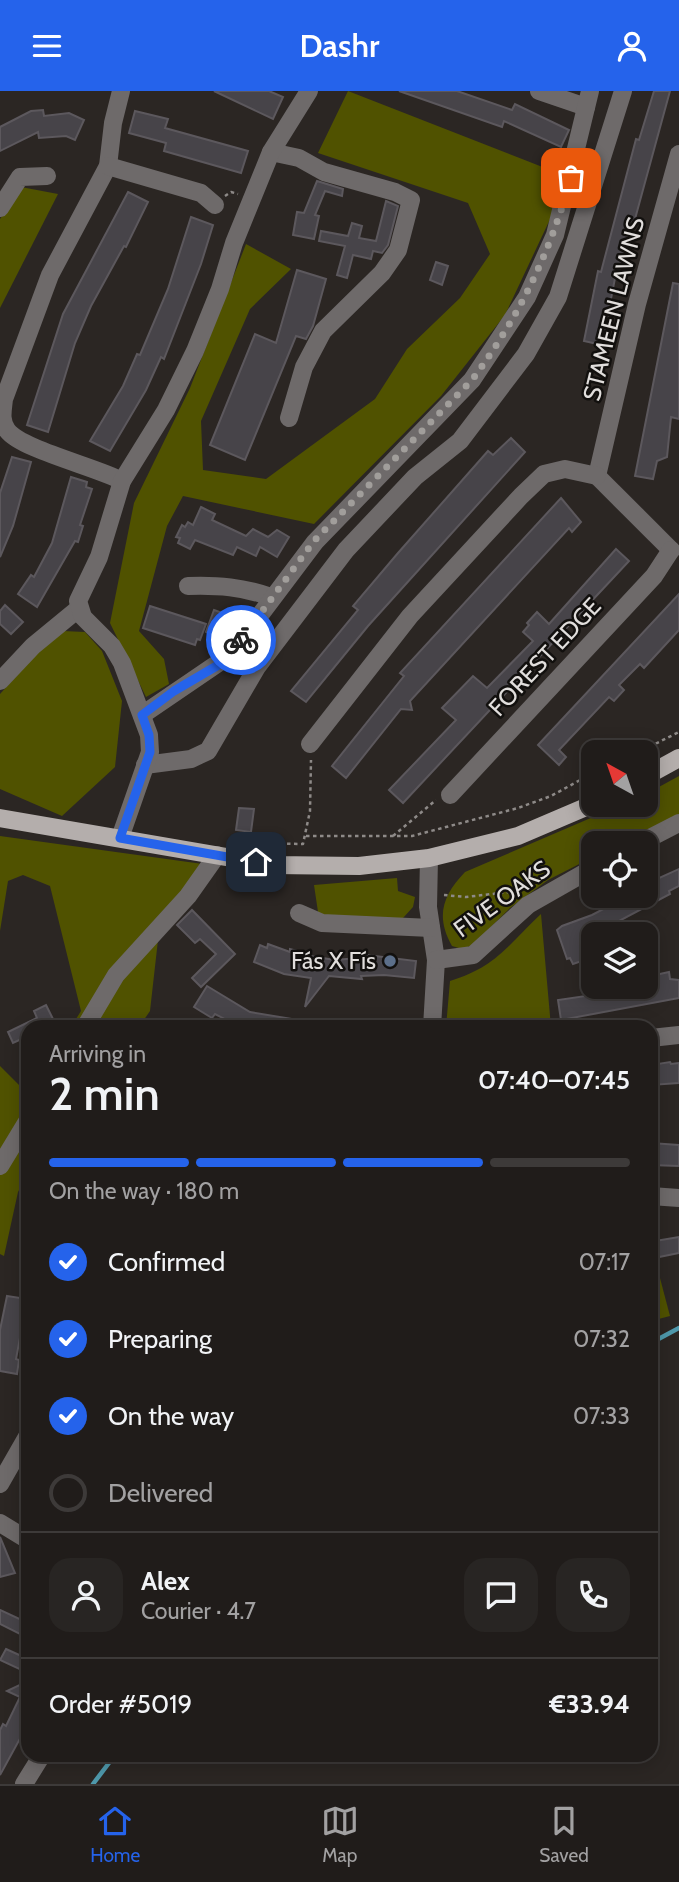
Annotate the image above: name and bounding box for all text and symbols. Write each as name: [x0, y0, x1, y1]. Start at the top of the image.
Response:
text: Dashr: [300, 26, 379, 65]
icon: menu: [28, 27, 66, 65]
icon: person: [613, 27, 651, 65]
pin: [541, 148, 601, 208]
icon: bag: [552, 159, 590, 197]
street label: STAMEEN LAWNS: [577, 214, 650, 404]
street label: FOREST EDGE: [483, 592, 607, 722]
courier: [206, 605, 276, 675]
icon: bike: [222, 621, 260, 659]
north arrow: [581, 740, 658, 817]
map controls: [581, 740, 658, 999]
button: locate: [581, 831, 658, 908]
pin: [226, 832, 286, 892]
icon: home: [237, 843, 275, 881]
street label: FIVE OAKS: [448, 854, 556, 943]
button: layers: [581, 922, 658, 999]
place label: Fás X Fís: [291, 946, 376, 975]
marker: Fás X Fís: [382, 953, 398, 969]
text: Arriving in: [49, 1040, 146, 1068]
text: 07:40–07:45: [478, 1064, 630, 1096]
text: 2 min: [49, 1066, 160, 1122]
text: On the way · 180 m: [49, 1177, 239, 1205]
icon: check: [49, 1243, 87, 1281]
text: Confirmed: [108, 1246, 225, 1278]
text: 07:17: [579, 1248, 630, 1276]
icon: check: [49, 1320, 87, 1358]
text: Preparing: [108, 1323, 212, 1355]
text: 07:32: [573, 1325, 630, 1353]
icon: check: [49, 1397, 87, 1435]
text: On the way: [108, 1400, 234, 1432]
text: 07:33: [573, 1402, 630, 1430]
text: Delivered: [108, 1477, 213, 1509]
button: person: [49, 1558, 123, 1632]
button: chat: [464, 1558, 538, 1632]
button: phone: [556, 1558, 630, 1632]
text: Alex: [141, 1565, 190, 1597]
text: Courier · 4.7: [141, 1597, 256, 1625]
text: Order #5019: [49, 1688, 192, 1720]
text: €33.94: [549, 1688, 630, 1720]
tab: Home: [90, 1802, 140, 1867]
tab: Map: [321, 1802, 359, 1867]
tab: Saved: [539, 1802, 589, 1867]

